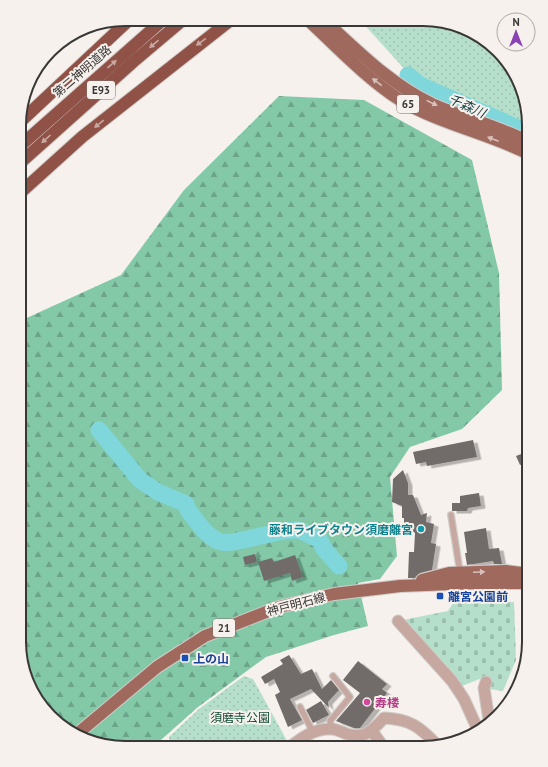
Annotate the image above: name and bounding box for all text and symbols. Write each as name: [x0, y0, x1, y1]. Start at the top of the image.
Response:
north arrow: [496, 12, 536, 52]
text: N: [512, 15, 520, 29]
one-way arrow: [195, 38, 206, 47]
one-way arrow: [149, 39, 160, 48]
street label: 第二神明道路: [50, 42, 114, 100]
one-way arrow: [106, 59, 117, 68]
one-way arrow: [372, 79, 382, 87]
road number: E93: [87, 81, 115, 99]
water label: 千森川: [446, 90, 490, 123]
road number: 65: [397, 95, 419, 113]
one-way arrow: [426, 100, 438, 106]
one-way arrow: [94, 119, 105, 128]
one-way arrow: [41, 135, 52, 144]
one-way arrow: [488, 136, 499, 142]
place label: 藤和ライブタウン須磨離宮: [269, 522, 413, 537]
marker: 藤和ライブタウン須磨離宮: [416, 524, 426, 534]
one-way arrow: [473, 569, 486, 575]
street label: 神戸明石線: [265, 589, 327, 619]
place label: 離宮公園前: [448, 589, 508, 604]
marker: 離宮公園前: [435, 591, 445, 601]
road number: 21: [213, 619, 235, 637]
place label: 上の山: [193, 651, 229, 666]
marker: 上の山: [180, 653, 190, 663]
place label: 寿楼: [375, 695, 399, 710]
marker: 寿楼: [362, 697, 372, 707]
park label: 須磨寺公園: [210, 710, 270, 725]

